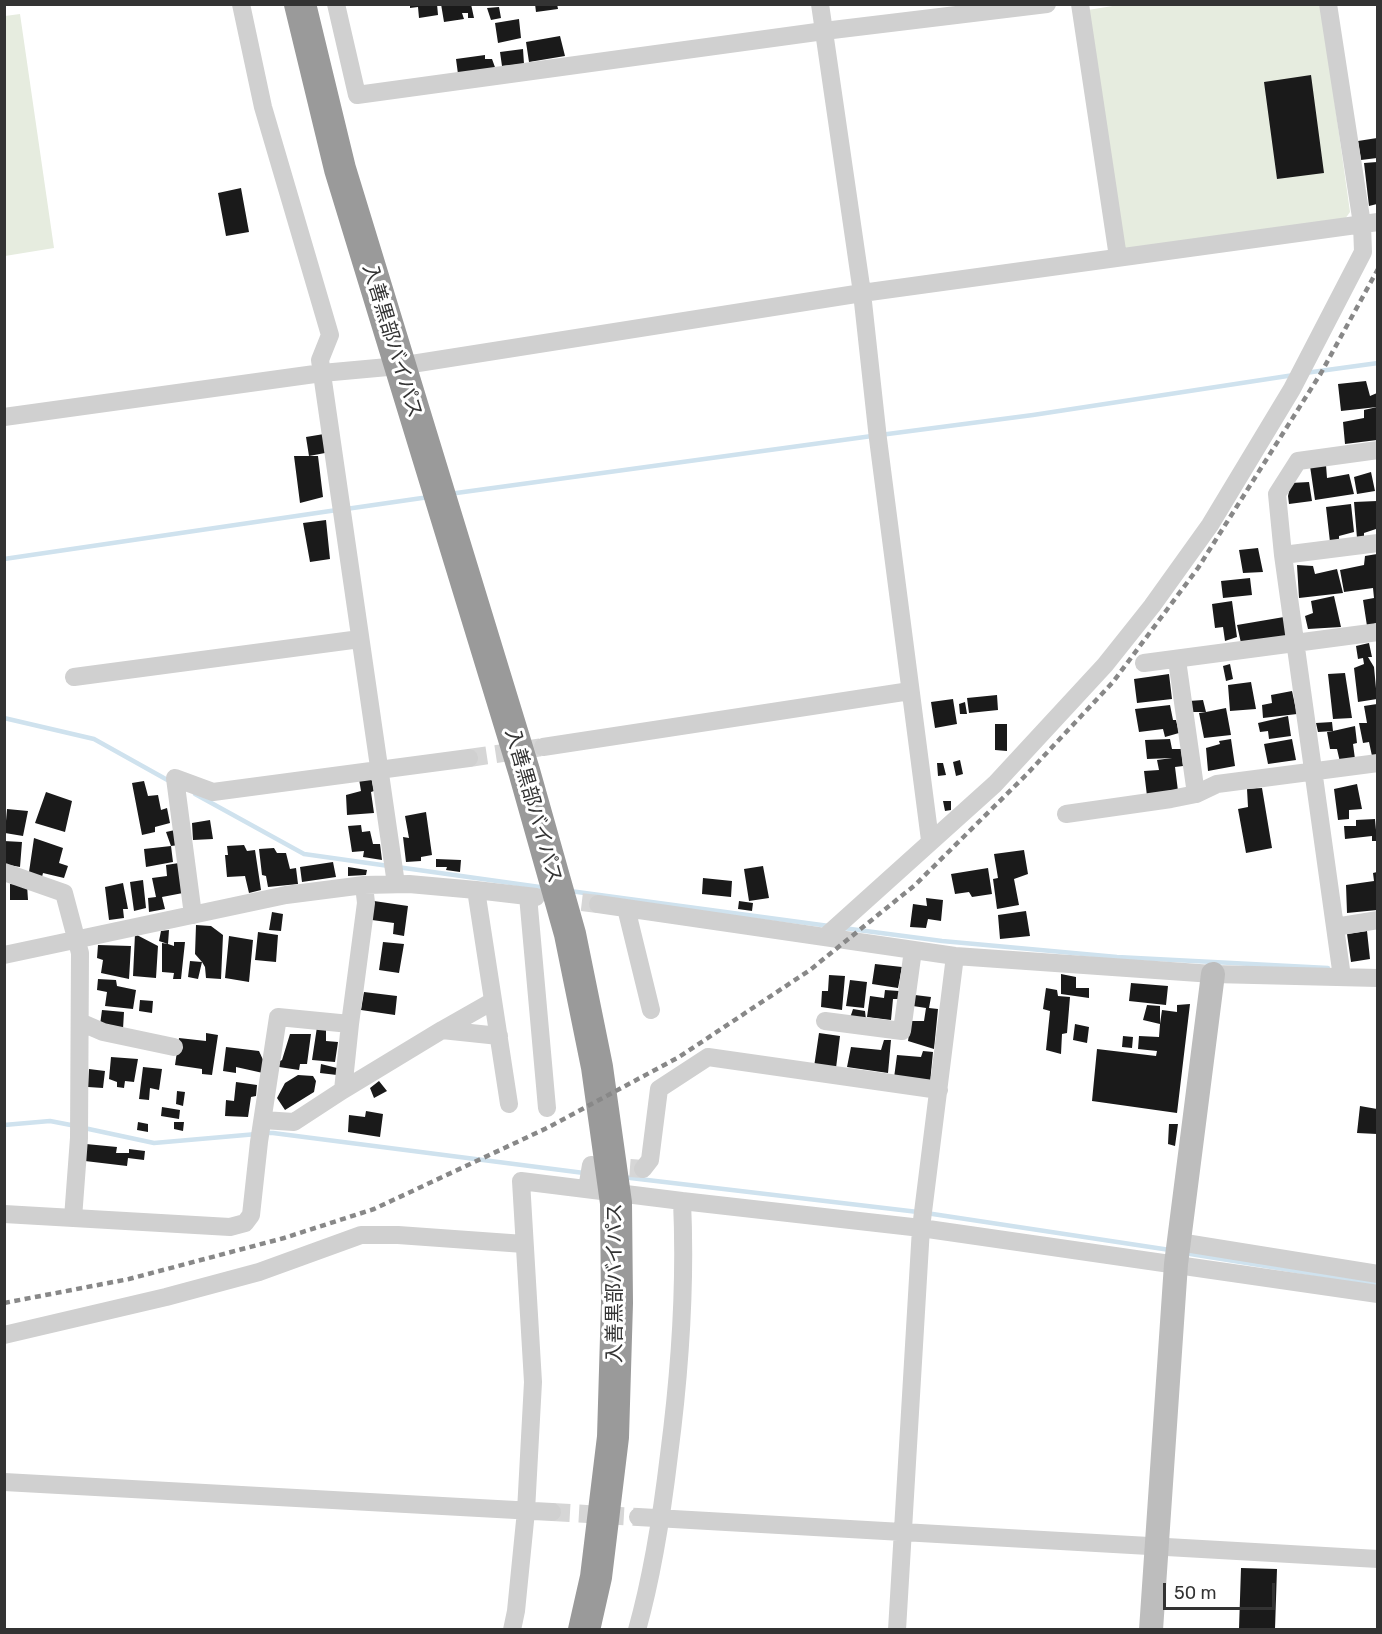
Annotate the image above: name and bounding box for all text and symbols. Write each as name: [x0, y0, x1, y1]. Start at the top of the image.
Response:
street label: 入善黒部バイパス: [357, 261, 427, 421]
street label: 入善黒部バイパス: [499, 726, 567, 886]
street label: 入善黒部バイパス: [603, 1203, 627, 1363]
scale bar: [1166, 1571, 1278, 1609]
text: 50 m: [1174, 1582, 1217, 1604]

